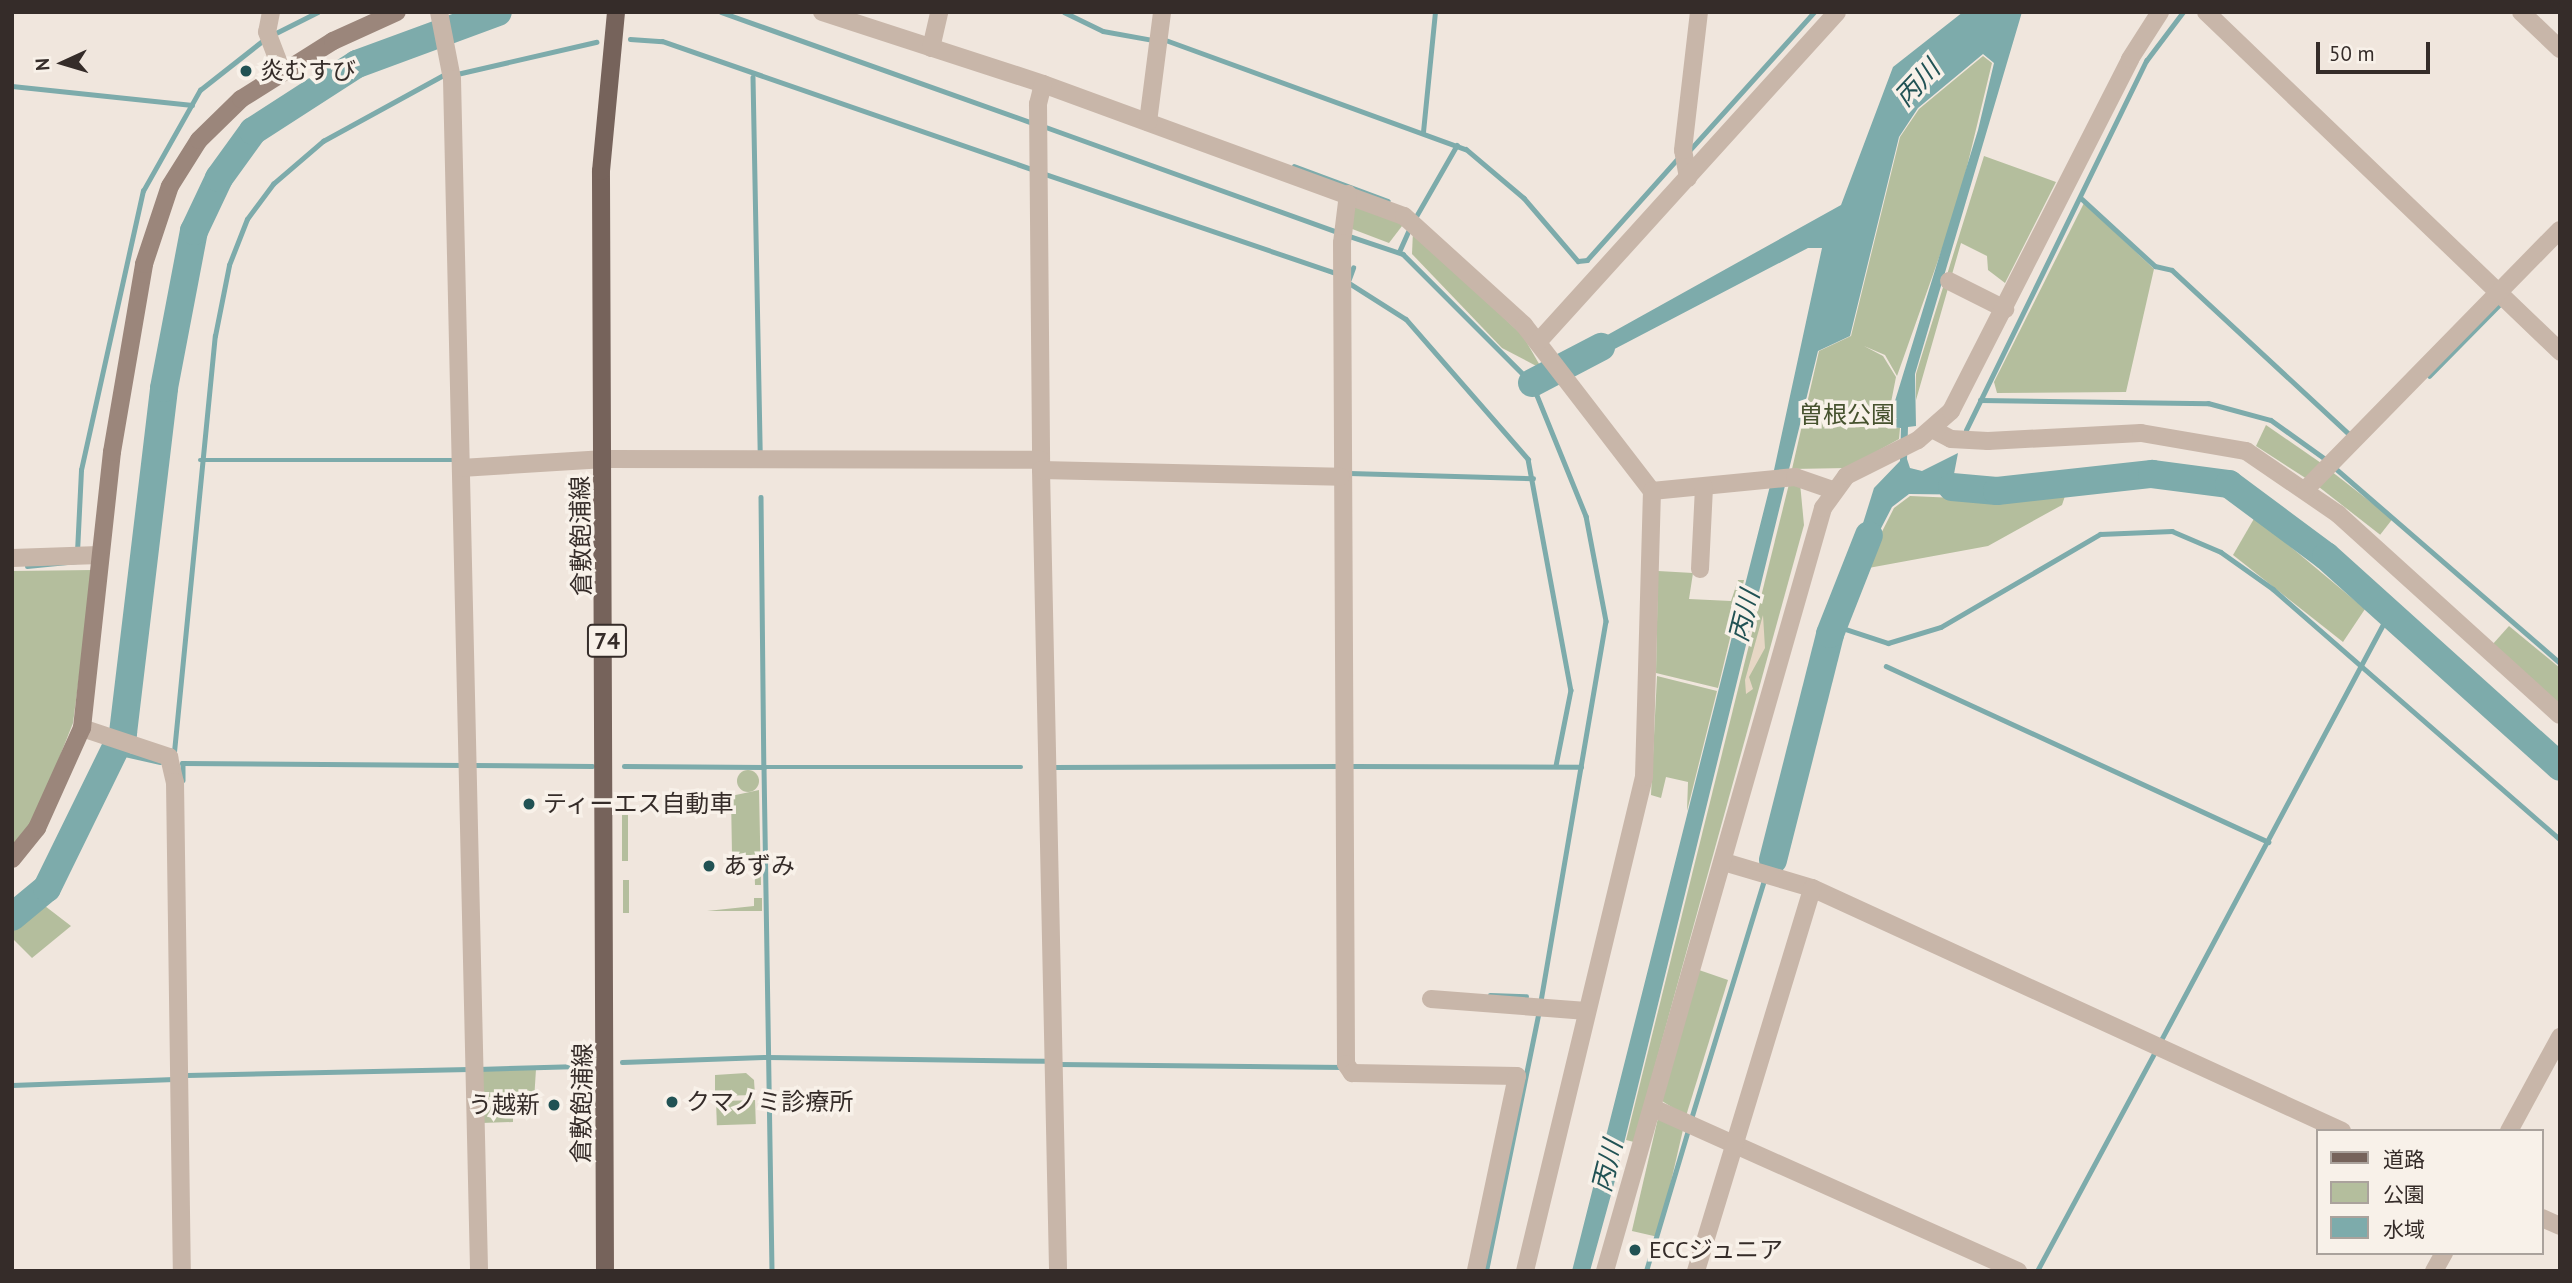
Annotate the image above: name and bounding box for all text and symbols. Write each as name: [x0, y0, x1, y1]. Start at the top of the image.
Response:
north arrow: [28, 28, 98, 98]
scale bar: [2320, 28, 2434, 72]
text: 50 m: [2329, 40, 2375, 67]
water label: 丙川: [1888, 53, 1946, 113]
text: N: [30, 57, 54, 72]
place label: 炎むすび: [260, 57, 356, 85]
marker: 炎むすび: [238, 63, 254, 79]
park label: 曽根公園: [1799, 401, 1895, 429]
street label: 倉敷飽浦線: [566, 476, 596, 596]
water label: 丙川: [1723, 587, 1765, 645]
road number: 74: [586, 622, 628, 660]
place label: ティーエス自動車: [543, 790, 735, 818]
marker: ティーエス自動車: [521, 796, 537, 812]
place label: あずみ: [723, 852, 795, 880]
marker: あずみ: [701, 858, 717, 874]
street label: 倉敷飽浦線: [567, 1043, 597, 1163]
place label: クマノミ診療所: [686, 1088, 854, 1116]
place label: う越新: [468, 1091, 540, 1119]
marker: クマノミ診療所: [664, 1094, 680, 1110]
marker: う越新: [546, 1097, 562, 1113]
legend: [2316, 1129, 2544, 1255]
water label: 丙川: [1586, 1137, 1628, 1195]
text: 道路: [2383, 1146, 2425, 1173]
text: 公園: [2383, 1181, 2425, 1208]
text: 水域: [2383, 1216, 2425, 1243]
place label: ECCジュニア: [1649, 1236, 1785, 1264]
marker: ECCジュニア: [1627, 1242, 1643, 1258]

